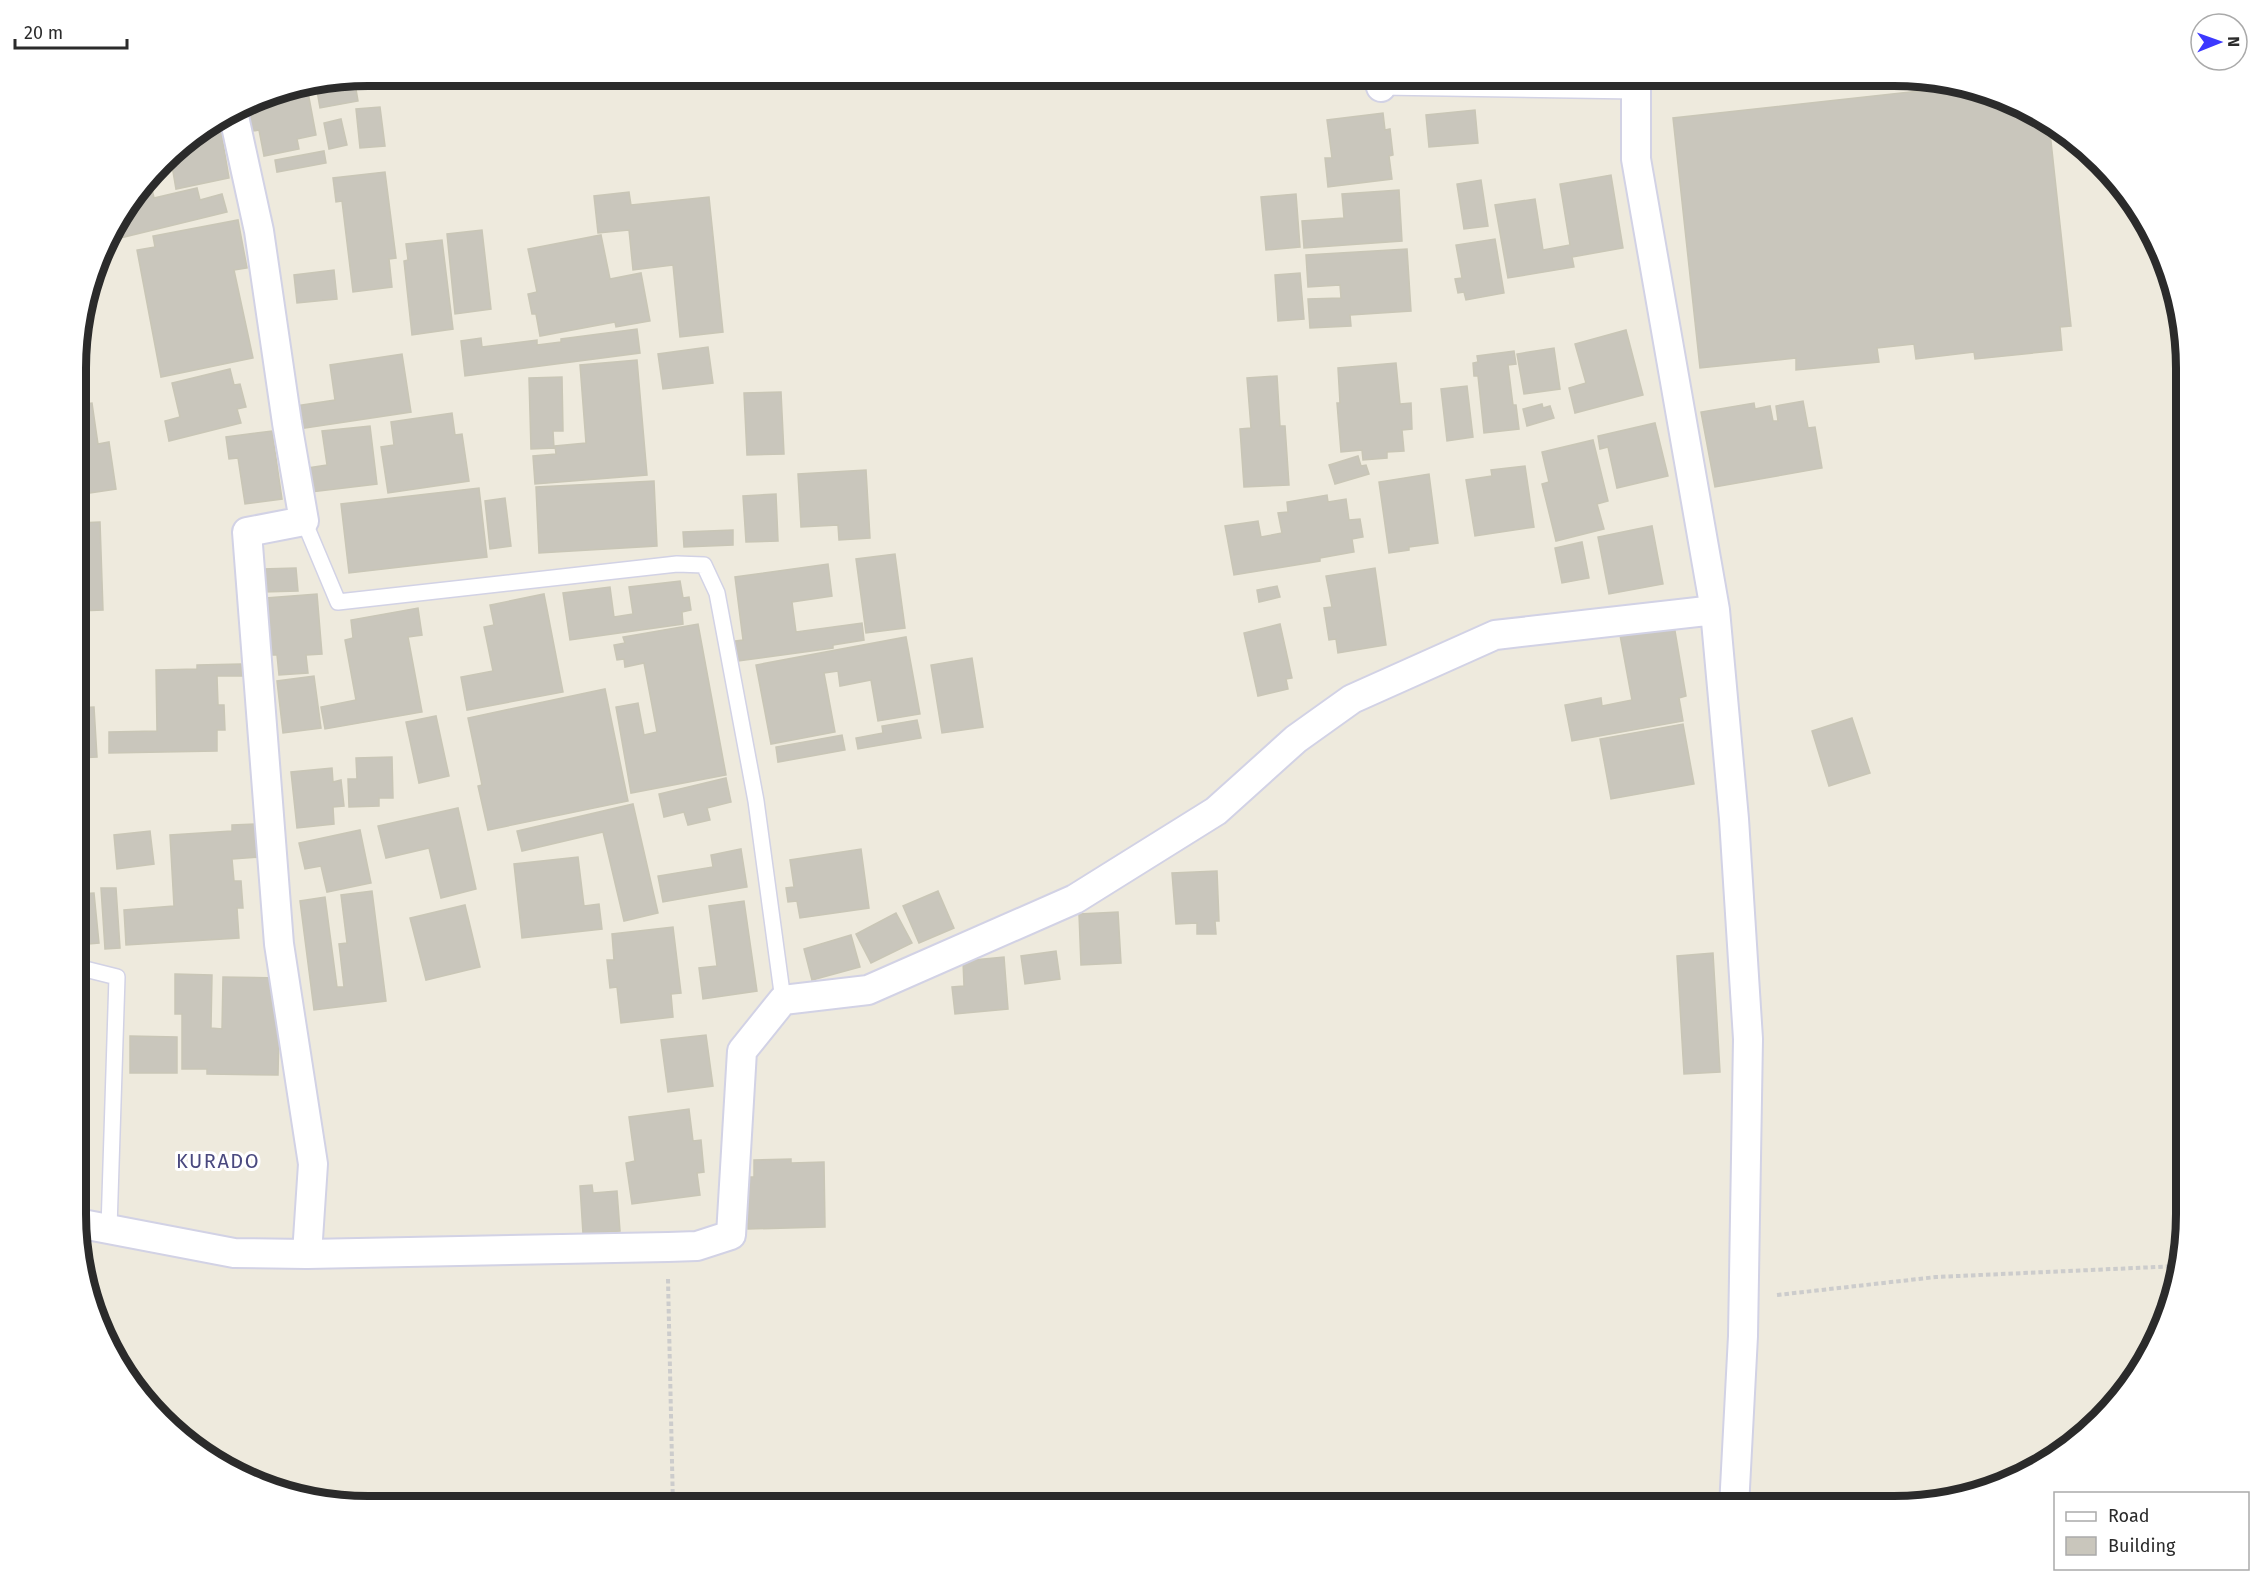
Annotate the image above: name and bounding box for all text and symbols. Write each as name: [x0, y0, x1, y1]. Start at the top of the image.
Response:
scale bar: [15, 12, 128, 50]
north arrow: [2189, 12, 2249, 72]
text: 20 m: [24, 22, 63, 44]
text: N: [2224, 36, 2243, 47]
district label: KURADO: [176, 1149, 260, 1173]
legend: [2054, 1492, 2249, 1570]
text: Road: [2108, 1505, 2150, 1527]
text: Building: [2108, 1535, 2176, 1557]

